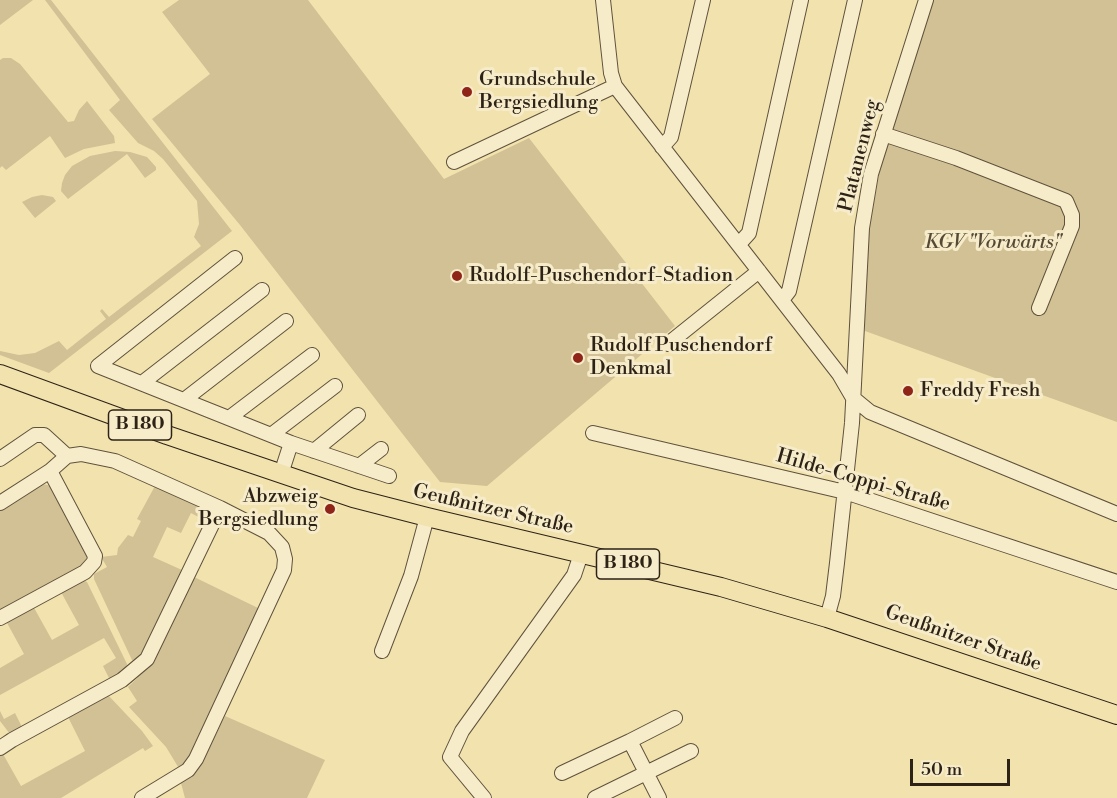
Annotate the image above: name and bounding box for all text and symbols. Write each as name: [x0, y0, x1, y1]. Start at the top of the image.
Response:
place label: Grundschule Bergsiedlung: [479, 68, 598, 115]
marker: Grundschule Bergsiedlung: [460, 85, 474, 99]
street label: Platanenweg: [834, 97, 886, 215]
park label: KGV "Vorwärts": [924, 231, 1062, 255]
place label: Rudolf-Puschendorf-Stadion: [469, 264, 733, 288]
marker: Rudolf-Puschendorf-Stadion: [450, 269, 464, 283]
place label: Rudolf Puschendorf Denkmal: [590, 334, 772, 381]
marker: Rudolf Puschendorf Denkmal: [571, 351, 585, 365]
place label: Freddy Fresh: [920, 379, 1040, 403]
marker: Freddy Fresh: [901, 384, 915, 398]
road number: B 180: [108, 410, 172, 440]
street label: Hilde-Coppi-Straße: [773, 445, 953, 517]
street label: Geußnitzer Straße: [410, 480, 576, 540]
place label: Abzweig Bergsiedlung: [199, 485, 318, 532]
marker: Abzweig Bergsiedlung: [323, 502, 337, 516]
road number: B 180: [596, 549, 660, 579]
street label: Geußnitzer Straße: [882, 601, 1044, 677]
scale bar: [913, 747, 1014, 785]
text: 50 m: [921, 758, 962, 781]

